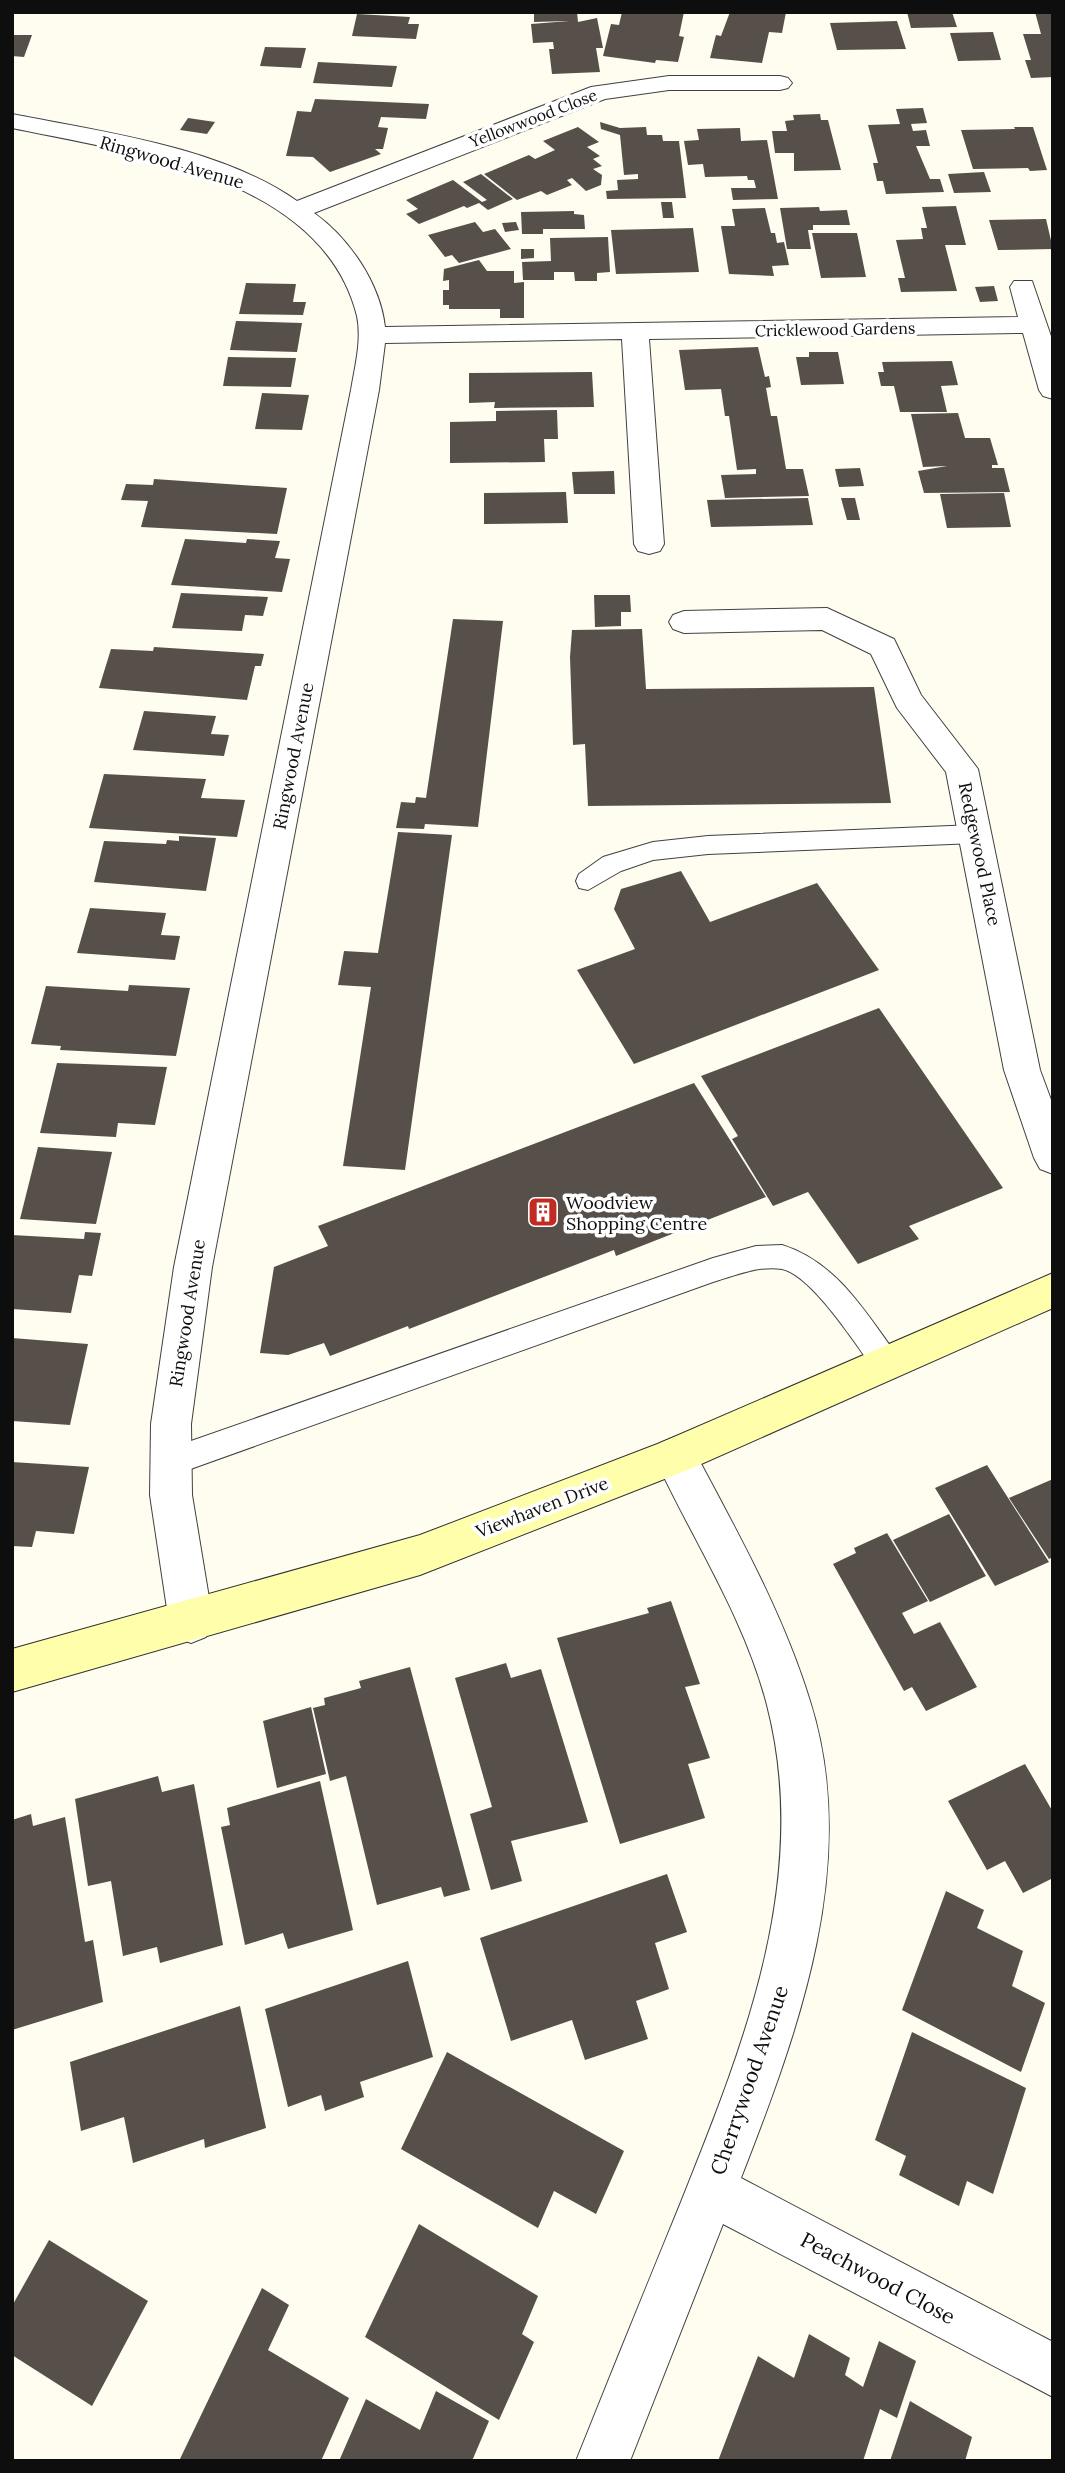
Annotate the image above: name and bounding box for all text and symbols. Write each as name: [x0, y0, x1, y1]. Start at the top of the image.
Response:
street label: Yellowwood Close: [465, 84, 600, 152]
street label: Ringwood Avenue: [97, 130, 247, 194]
street label: Cricklewood Gardens: [755, 318, 915, 340]
street label: Ringwood Avenue: [267, 680, 319, 831]
street label: Redgewood Place: [954, 780, 1006, 928]
place label: Woodview Shopping Centre: [566, 1191, 707, 1235]
building icon: Woodview Shopping Centre: [526, 1195, 560, 1229]
street label: Ringwood Avenue: [164, 1237, 210, 1389]
street label: Viewhaven Drive: [472, 1471, 612, 1543]
street label: Cherrywood Avenue: [704, 1982, 794, 2178]
street label: Peachwood Close: [796, 2226, 960, 2330]

